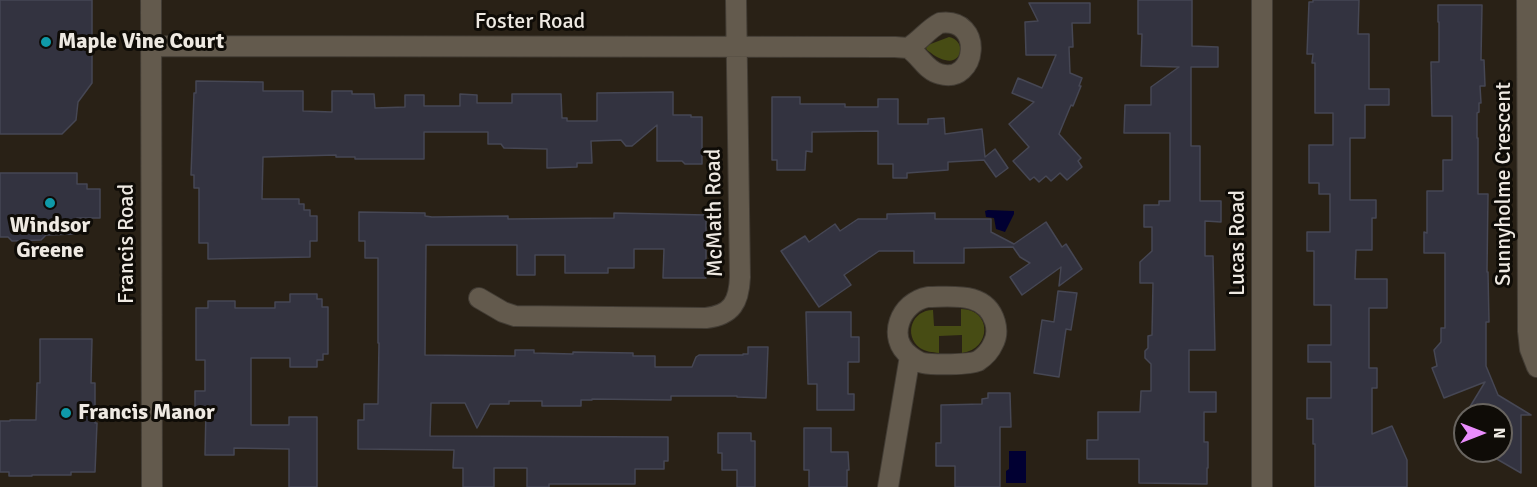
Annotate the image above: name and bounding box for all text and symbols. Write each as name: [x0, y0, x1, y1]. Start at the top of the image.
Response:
street label: Foster Road: [475, 9, 585, 35]
place label: Maple Vine Court: [58, 29, 224, 55]
marker: Maple Vine Court: [39, 35, 53, 49]
street label: Sunnyholme Crescent: [1491, 82, 1517, 286]
street label: McMath Road: [701, 149, 729, 277]
street label: Francis Road: [114, 184, 140, 304]
street label: Lucas Road: [1225, 190, 1251, 296]
marker: Windsor Greene: [43, 196, 57, 210]
place label: Windsor Greene: [10, 213, 90, 264]
place label: Francis Manor: [78, 400, 215, 426]
north arrow: [1453, 403, 1513, 463]
marker: Francis Manor: [59, 406, 73, 420]
text: N: [1489, 427, 1509, 439]

